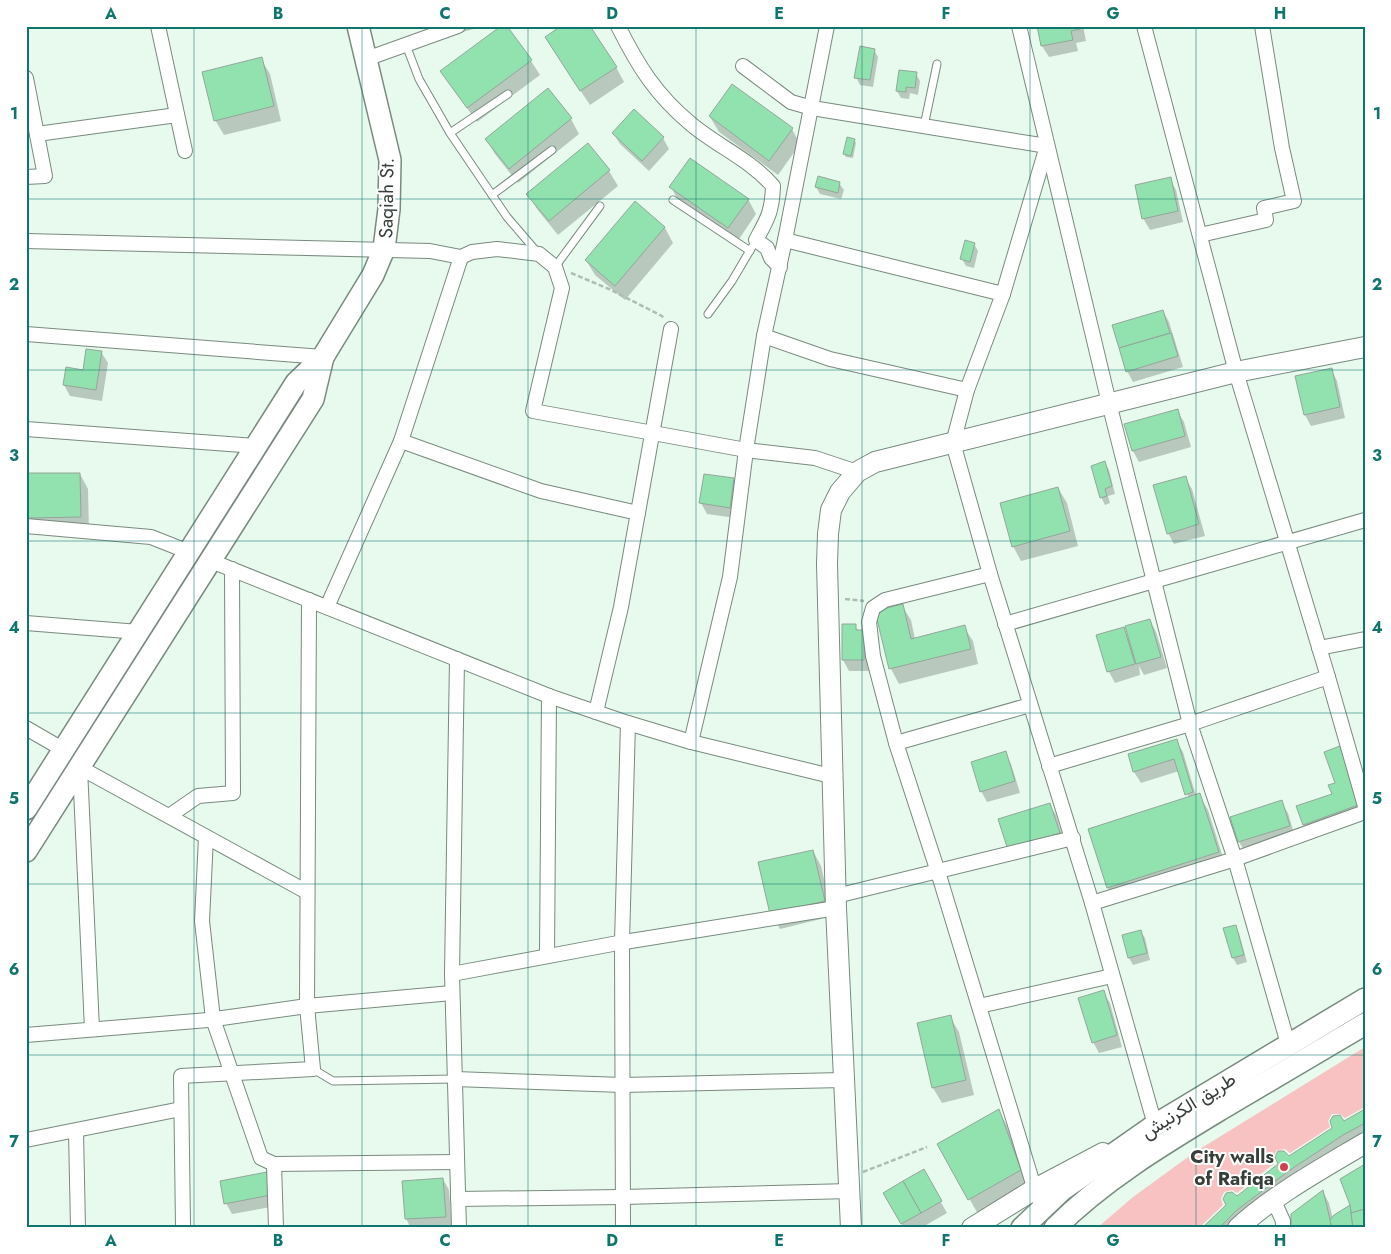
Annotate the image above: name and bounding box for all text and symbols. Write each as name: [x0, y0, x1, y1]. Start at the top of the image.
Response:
text: A: [104, 2, 117, 25]
text: B: [273, 2, 283, 25]
text: C: [439, 2, 451, 25]
text: D: [606, 2, 618, 25]
text: E: [774, 2, 784, 25]
text: F: [942, 2, 950, 25]
text: G: [1106, 2, 1120, 25]
text: H: [1274, 2, 1286, 25]
text: 1: [10, 102, 18, 125]
text: 1: [1373, 102, 1381, 125]
street label: Saqiah St.: [372, 157, 401, 239]
text: 2: [9, 273, 19, 296]
text: 2: [1372, 273, 1382, 296]
text: 3: [9, 444, 19, 467]
text: 3: [1372, 444, 1382, 467]
text: 4: [8, 616, 20, 639]
text: 4: [1371, 616, 1383, 639]
text: 5: [9, 787, 19, 810]
text: 5: [1372, 787, 1382, 810]
text: 6: [9, 958, 19, 981]
text: 6: [1372, 958, 1382, 981]
street label: طريق الكرنيش: [1136, 1066, 1241, 1145]
text: 7: [9, 1130, 19, 1153]
text: 7: [1372, 1130, 1382, 1153]
place label: City walls of Rafiqa: [1190, 1143, 1274, 1192]
marker: City walls of Rafiqa: [1278, 1161, 1290, 1173]
text: A: [104, 1229, 117, 1252]
text: B: [273, 1229, 283, 1252]
text: C: [439, 1229, 451, 1252]
text: D: [606, 1229, 618, 1252]
text: E: [774, 1229, 784, 1252]
text: F: [942, 1229, 950, 1252]
text: G: [1106, 1229, 1120, 1252]
text: H: [1274, 1229, 1286, 1252]

